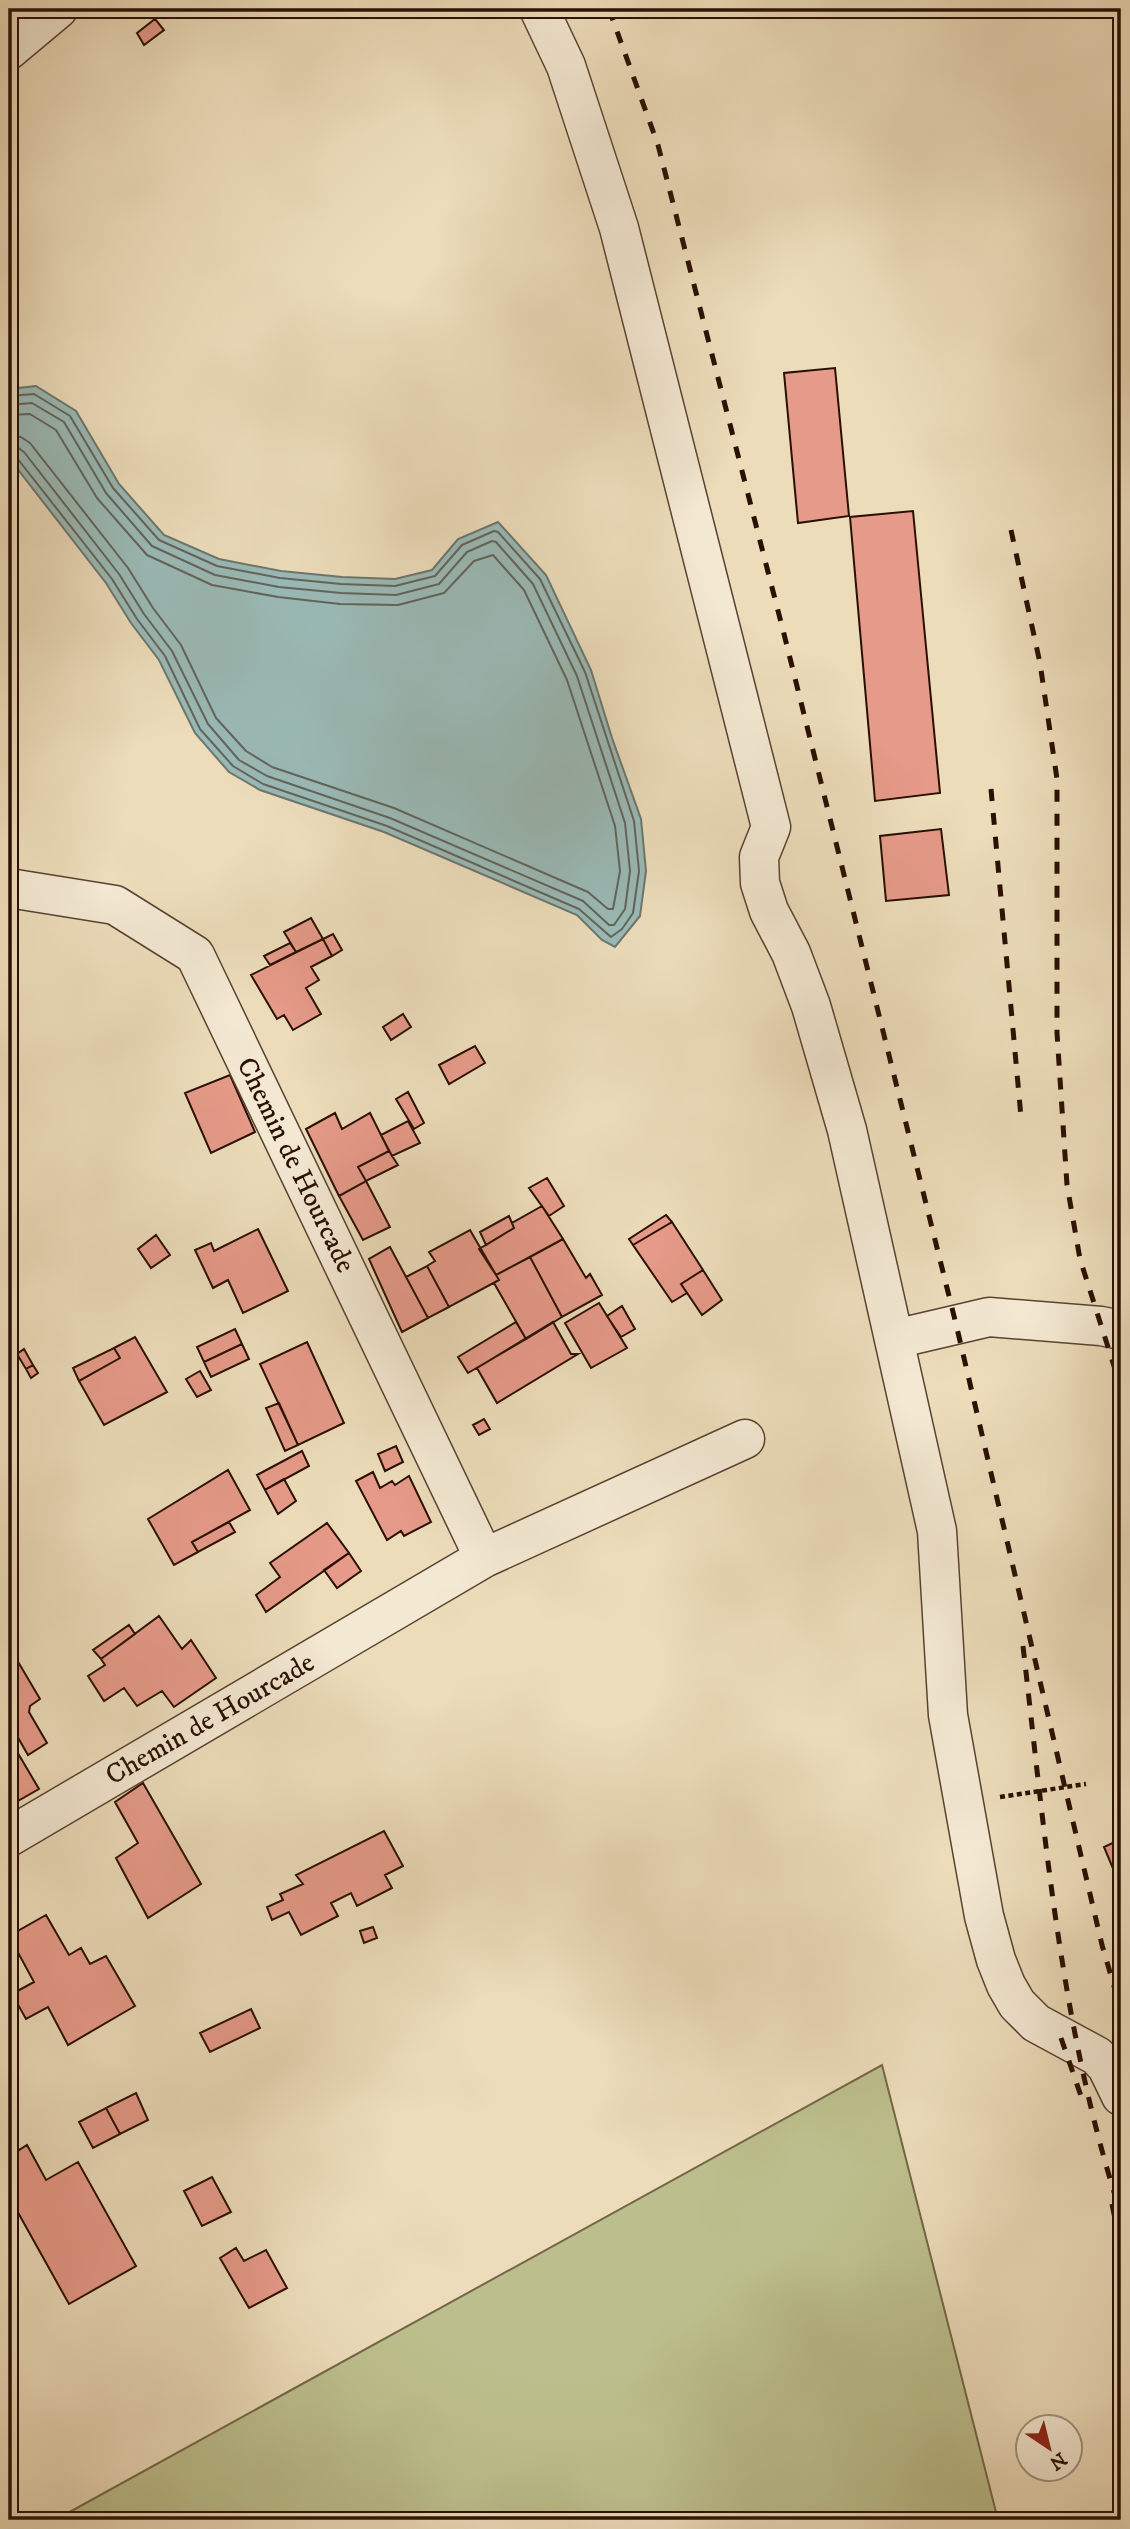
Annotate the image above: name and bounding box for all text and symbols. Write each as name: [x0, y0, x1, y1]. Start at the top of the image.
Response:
street label: Chemin de Hourcade: [229, 1052, 363, 1278]
street label: Chemin de Hourcade: [99, 1645, 321, 1793]
north arrow: [1014, 2414, 1084, 2484]
text: N: [1045, 2447, 1071, 2475]

